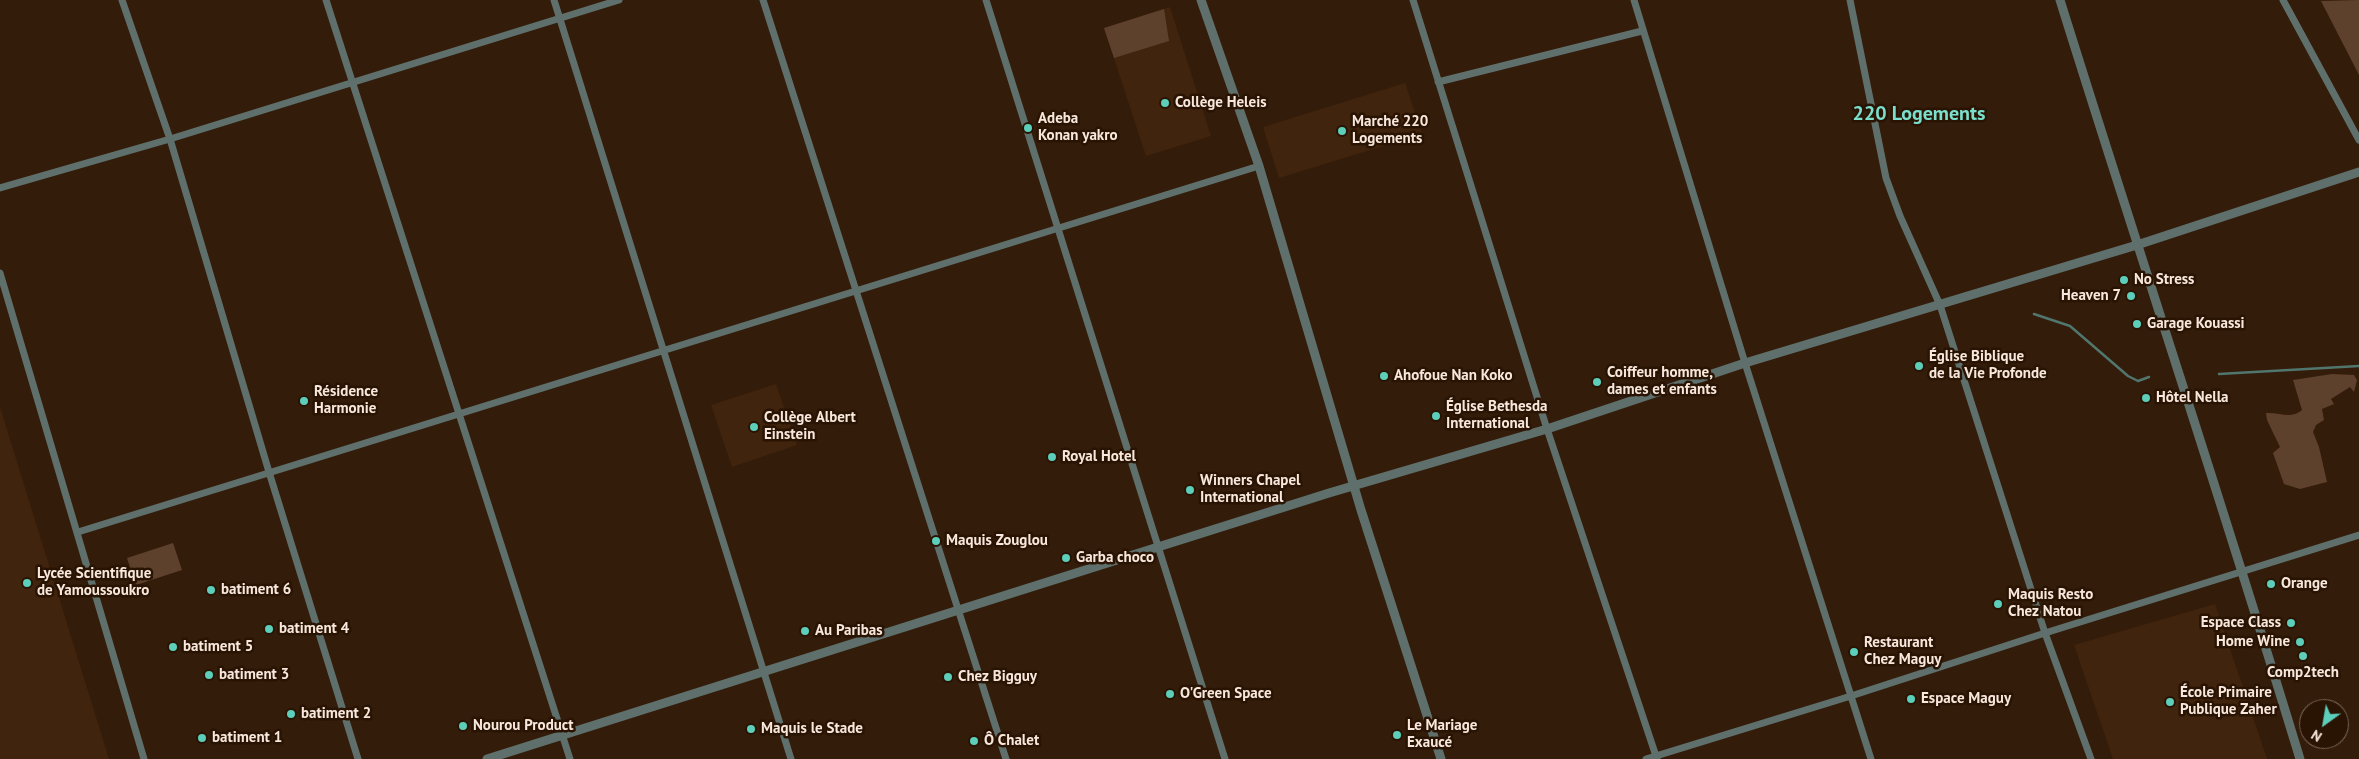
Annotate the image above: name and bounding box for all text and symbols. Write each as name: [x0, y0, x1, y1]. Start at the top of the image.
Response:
place label: Collège Heleis: [1175, 94, 1266, 112]
marker: Collège Heleis: [1159, 97, 1171, 109]
district label: 220 Logements: [1853, 102, 1985, 126]
place label: Adeba Konan yakro: [1038, 110, 1118, 145]
place label: Marché 220 Logements: [1352, 113, 1428, 148]
marker: Adeba Konan yakro: [1022, 122, 1034, 134]
marker: Marché 220 Logements: [1336, 125, 1348, 137]
place label: No Stress: [2134, 271, 2194, 289]
marker: No Stress: [2118, 274, 2130, 286]
place label: Heaven 7: [2061, 287, 2121, 305]
marker: Heaven 7: [2125, 290, 2137, 302]
place label: Garage Kouassi: [2147, 315, 2245, 333]
marker: Garage Kouassi: [2131, 318, 2143, 330]
place label: Église Biblique de la Vie Profonde: [1929, 348, 2047, 383]
marker: Église Biblique de la Vie Profonde: [1913, 360, 1925, 372]
place label: Coiffeur homme, dames et enfants: [1607, 364, 1717, 399]
place label: Ahofoue Nan Koko: [1394, 367, 1513, 385]
marker: Ahofoue Nan Koko: [1378, 370, 1390, 382]
marker: Coiffeur homme, dames et enfants: [1591, 376, 1603, 388]
place label: Résidence Harmonie: [314, 383, 378, 418]
place label: Hôtel Nella: [2156, 389, 2229, 407]
marker: Hôtel Nella: [2140, 392, 2152, 404]
marker: Résidence Harmonie: [298, 395, 310, 407]
place label: Église Bethesda International: [1446, 398, 1547, 433]
place label: Collège Albert Einstein: [764, 409, 856, 444]
marker: Église Bethesda International: [1430, 410, 1442, 422]
marker: Collège Albert Einstein: [748, 421, 760, 433]
place label: Royal Hotel: [1062, 448, 1136, 466]
marker: Royal Hotel: [1046, 451, 1058, 463]
place label: Winners Chapel International: [1200, 472, 1300, 507]
marker: Winners Chapel International: [1184, 484, 1196, 496]
place label: Maquis Zouglou: [946, 532, 1048, 550]
marker: Maquis Zouglou: [930, 535, 942, 547]
place label: Garba choco: [1076, 549, 1154, 567]
marker: Garba choco: [1060, 552, 1072, 564]
place label: Lycée Scientifique de Yamoussoukro: [37, 565, 151, 600]
place label: Orange: [2281, 575, 2328, 593]
marker: Lycée Scientifique de Yamoussoukro: [21, 577, 33, 589]
marker: Orange: [2265, 578, 2277, 590]
place label: batiment 6: [221, 581, 291, 599]
marker: batiment 6: [205, 584, 217, 596]
place label: Maquis Resto Chez Natou: [2008, 586, 2093, 621]
marker: Maquis Resto Chez Natou: [1992, 598, 2004, 610]
place label: Espace Class: [2201, 614, 2281, 632]
marker: Espace Class: [2285, 617, 2297, 629]
place label: batiment 4: [279, 620, 349, 638]
place label: Au Paribas: [815, 622, 883, 640]
marker: batiment 4: [263, 623, 275, 635]
marker: Au Paribas: [799, 625, 811, 637]
place label: Home Wine: [2216, 633, 2290, 651]
place label: Restaurant Chez Maguy: [1864, 634, 1941, 669]
marker: Home Wine: [2294, 636, 2306, 648]
place label: batiment 5: [183, 638, 253, 656]
marker: batiment 5: [167, 641, 179, 653]
marker: Restaurant Chez Maguy: [1848, 646, 1860, 658]
marker: Comp2tech: [2297, 650, 2309, 662]
place label: Comp2tech: [2267, 664, 2339, 682]
place label: batiment 3: [219, 666, 289, 684]
place label: Chez Bigguy: [958, 668, 1037, 686]
marker: batiment 3: [203, 669, 215, 681]
marker: Chez Bigguy: [942, 671, 954, 683]
place label: École Primaire Publique Zaher: [2180, 684, 2277, 719]
place label: O'Green Space: [1180, 685, 1272, 703]
marker: O'Green Space: [1164, 688, 1176, 700]
place label: Espace Maguy: [1921, 690, 2011, 708]
marker: Espace Maguy: [1905, 693, 1917, 705]
marker: École Primaire Publique Zaher: [2164, 696, 2176, 708]
north arrow: [2299, 699, 2349, 749]
place label: batiment 2: [301, 705, 371, 723]
marker: batiment 2: [285, 708, 297, 720]
place label: Nourou Product: [473, 717, 574, 735]
place label: Le Mariage Exaucé: [1407, 717, 1477, 752]
marker: Nourou Product: [457, 720, 469, 732]
place label: Maquis le Stade: [761, 720, 863, 738]
marker: Maquis le Stade: [745, 723, 757, 735]
text: N: [2308, 726, 2325, 746]
place label: batiment 1: [212, 729, 282, 747]
marker: Le Mariage Exaucé: [1391, 729, 1403, 741]
marker: batiment 1: [196, 732, 208, 744]
place label: Ô Chalet: [984, 732, 1039, 750]
marker: Ô Chalet: [968, 735, 980, 747]

